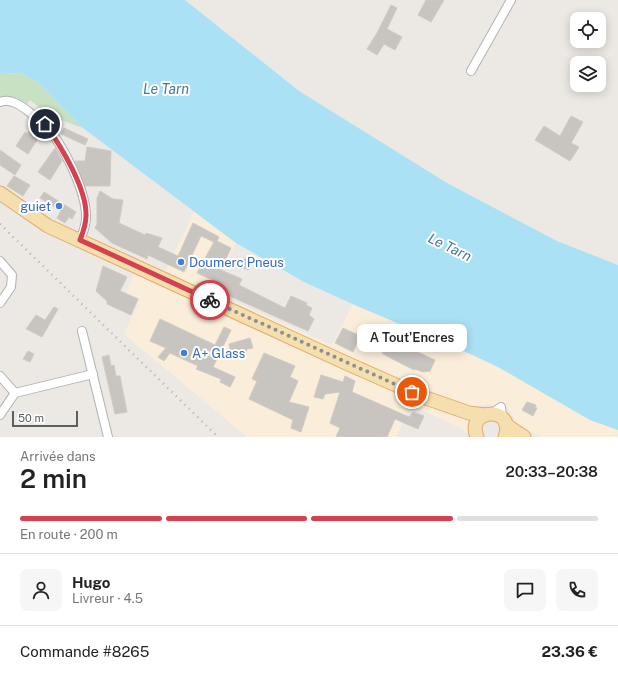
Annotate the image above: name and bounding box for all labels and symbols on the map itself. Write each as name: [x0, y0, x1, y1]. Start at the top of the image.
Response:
water label: Le Tarn: [143, 81, 189, 97]
pin: [28, 107, 62, 141]
place label: guiet: [20, 199, 51, 214]
marker: guiet: [54, 201, 64, 211]
water label: Le Tarn: [426, 230, 474, 264]
place label: Doumerc Pneus: [189, 255, 284, 270]
marker: Doumerc Pneus: [176, 257, 186, 267]
courier: [190, 280, 230, 320]
callout: A Tout'Encres: [357, 324, 467, 352]
place label: A+ Glass: [192, 346, 245, 361]
marker: A+ Glass: [179, 348, 189, 358]
pin: [395, 375, 429, 409]
scale bar: [12, 409, 78, 428]

